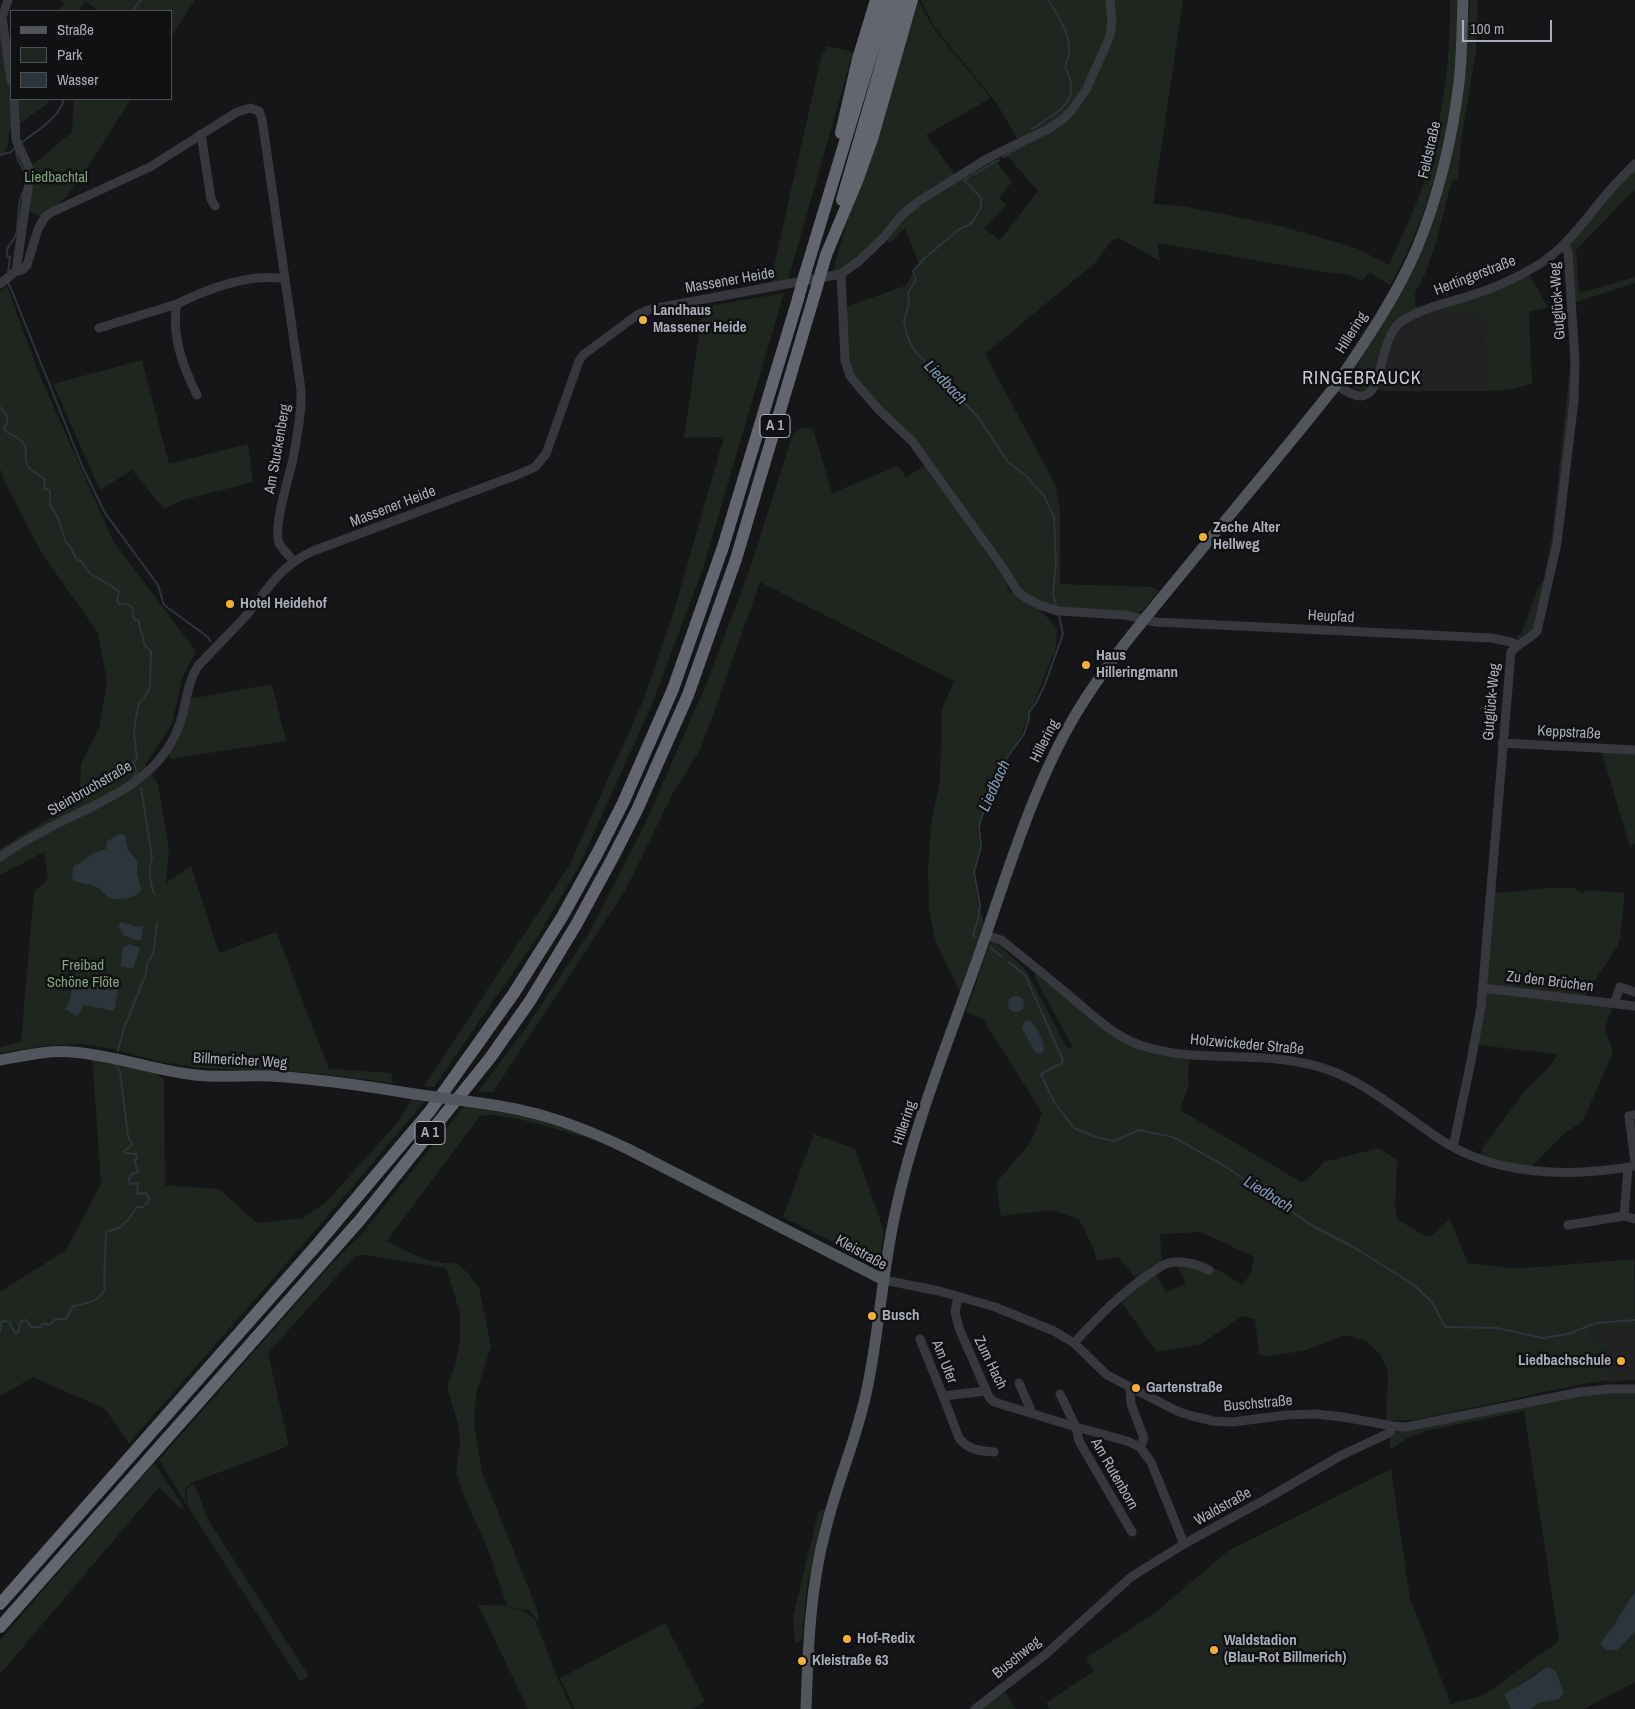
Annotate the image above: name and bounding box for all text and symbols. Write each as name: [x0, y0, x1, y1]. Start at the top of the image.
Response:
legend: [10, 10, 172, 100]
scale bar: [1465, 10, 1555, 42]
text: 100 m: [1470, 18, 1504, 39]
text: Straße: [57, 19, 94, 40]
text: Park: [57, 44, 82, 65]
text: Wasser: [57, 69, 98, 90]
street label: Feldstraße: [1415, 120, 1445, 180]
park label: Liedbachtal: [24, 169, 88, 187]
street label: Hertingerstraße: [1432, 252, 1518, 300]
street label: Gutglück-Weg: [1546, 262, 1570, 340]
street label: Massener Heide: [684, 264, 776, 298]
place label: Landhaus Massener Heide: [653, 302, 747, 337]
street label: Hillering: [1332, 309, 1372, 357]
marker: Landhaus Massener Heide: [637, 314, 649, 326]
water label: Liedbach: [919, 357, 971, 409]
district label: RINGEBRAUCK: [1301, 368, 1423, 390]
street label: Am Stuckenberg: [261, 403, 295, 495]
road number: A 1: [760, 414, 790, 438]
street label: Massener Heide: [348, 482, 438, 532]
place label: Zeche Alter Hellweg: [1213, 519, 1280, 554]
marker: Zeche Alter Hellweg: [1197, 531, 1209, 543]
place label: Hotel Heidehof: [240, 595, 327, 613]
marker: Hotel Heidehof: [224, 598, 236, 610]
street label: Heupfad: [1307, 607, 1355, 627]
place label: Haus Hilleringmann: [1096, 647, 1178, 682]
marker: Haus Hilleringmann: [1080, 659, 1092, 671]
street label: Gutglück-Weg: [1480, 663, 1504, 741]
street label: Hillering: [1027, 717, 1063, 765]
street label: Keppstraße: [1537, 722, 1601, 744]
water label: Liedbach: [975, 757, 1015, 815]
street label: Steinbruchstraße: [45, 758, 135, 820]
park label: Freibad Schöne Flöte: [47, 957, 119, 992]
street label: Zu den Brüchen: [1505, 968, 1595, 996]
street label: Holzwickeder Straße: [1189, 1031, 1305, 1059]
street label: Billmericher Weg: [193, 1050, 287, 1072]
street label: Hillering: [889, 1098, 921, 1148]
road number: A 1: [415, 1122, 445, 1144]
water label: Liedbach: [1240, 1173, 1296, 1217]
street label: Kleistraße: [832, 1232, 890, 1274]
place label: Busch: [882, 1307, 920, 1325]
marker: Busch: [866, 1310, 878, 1322]
street label: Zum Hach: [969, 1334, 1011, 1392]
street label: Am Ufer: [927, 1338, 961, 1386]
place label: Liedbachschule: [1518, 1352, 1611, 1370]
marker: Liedbachschule: [1615, 1355, 1627, 1367]
place label: Gartenstraße: [1146, 1379, 1223, 1397]
marker: Gartenstraße: [1130, 1382, 1142, 1394]
street label: Buschstraße: [1223, 1392, 1293, 1416]
street label: Am Rutenborn: [1086, 1435, 1142, 1513]
street label: Waldstraße: [1191, 1484, 1255, 1530]
place label: Hof-Redix: [857, 1630, 915, 1648]
place label: Waldstadion (Blau-Rot Billmerich): [1224, 1632, 1346, 1667]
marker: Hof-Redix: [841, 1633, 853, 1645]
street label: Buschweg: [989, 1633, 1045, 1683]
marker: Waldstadion (Blau-Rot Billmerich): [1208, 1644, 1220, 1656]
place label: Kleistraße 63: [812, 1652, 889, 1670]
marker: Kleistraße 63: [796, 1655, 808, 1667]

